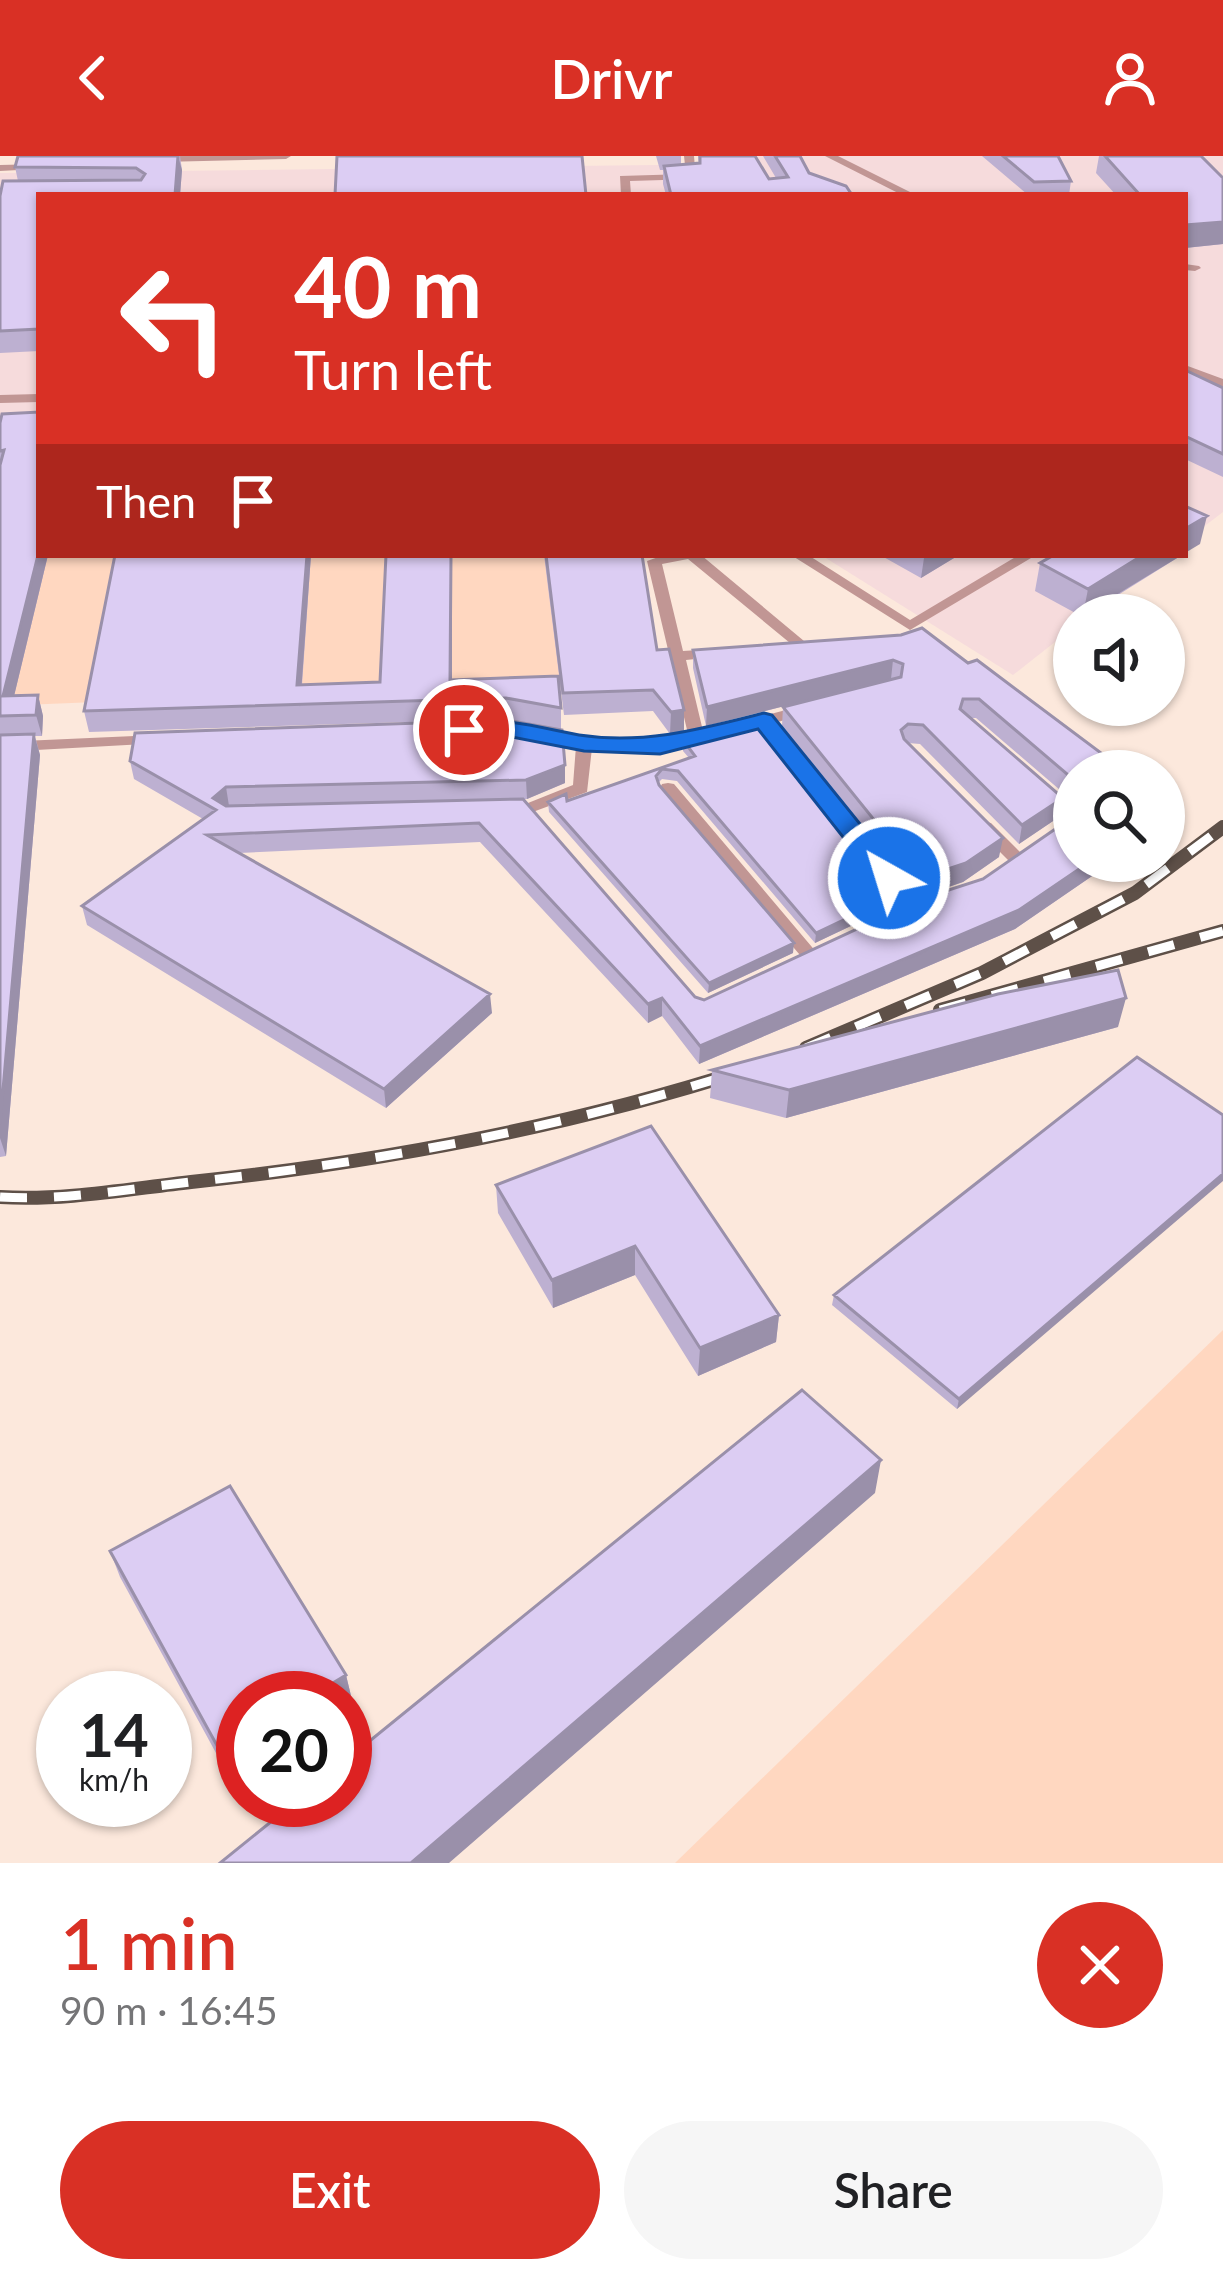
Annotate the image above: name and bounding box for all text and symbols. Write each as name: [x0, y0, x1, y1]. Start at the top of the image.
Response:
icon: back: [60, 45, 126, 111]
icon: person: [1097, 45, 1163, 111]
text: Drivr: [551, 46, 673, 111]
text: 40 m: [294, 235, 482, 336]
icon: left: [96, 240, 252, 396]
text: Turn left: [294, 337, 492, 402]
icon: arrive: [220, 468, 286, 534]
text: Then: [96, 474, 196, 528]
map controls: [1053, 594, 1185, 882]
button: sound: [1053, 594, 1185, 726]
pin: [413, 679, 515, 781]
icon: arrive: [431, 697, 497, 763]
button: search: [1053, 750, 1185, 882]
position arrow: [826, 815, 952, 941]
speed limit sign: 20: [216, 1671, 372, 1827]
text: 14: [79, 1698, 149, 1770]
text: km/h: [79, 1761, 149, 1797]
text: 1 min: [60, 1899, 238, 1985]
button: close: [1037, 1902, 1163, 2028]
text: 90 m · 16:45: [60, 1987, 278, 2033]
button: Exit: [60, 2121, 600, 2259]
button: Share: [624, 2121, 1163, 2259]

